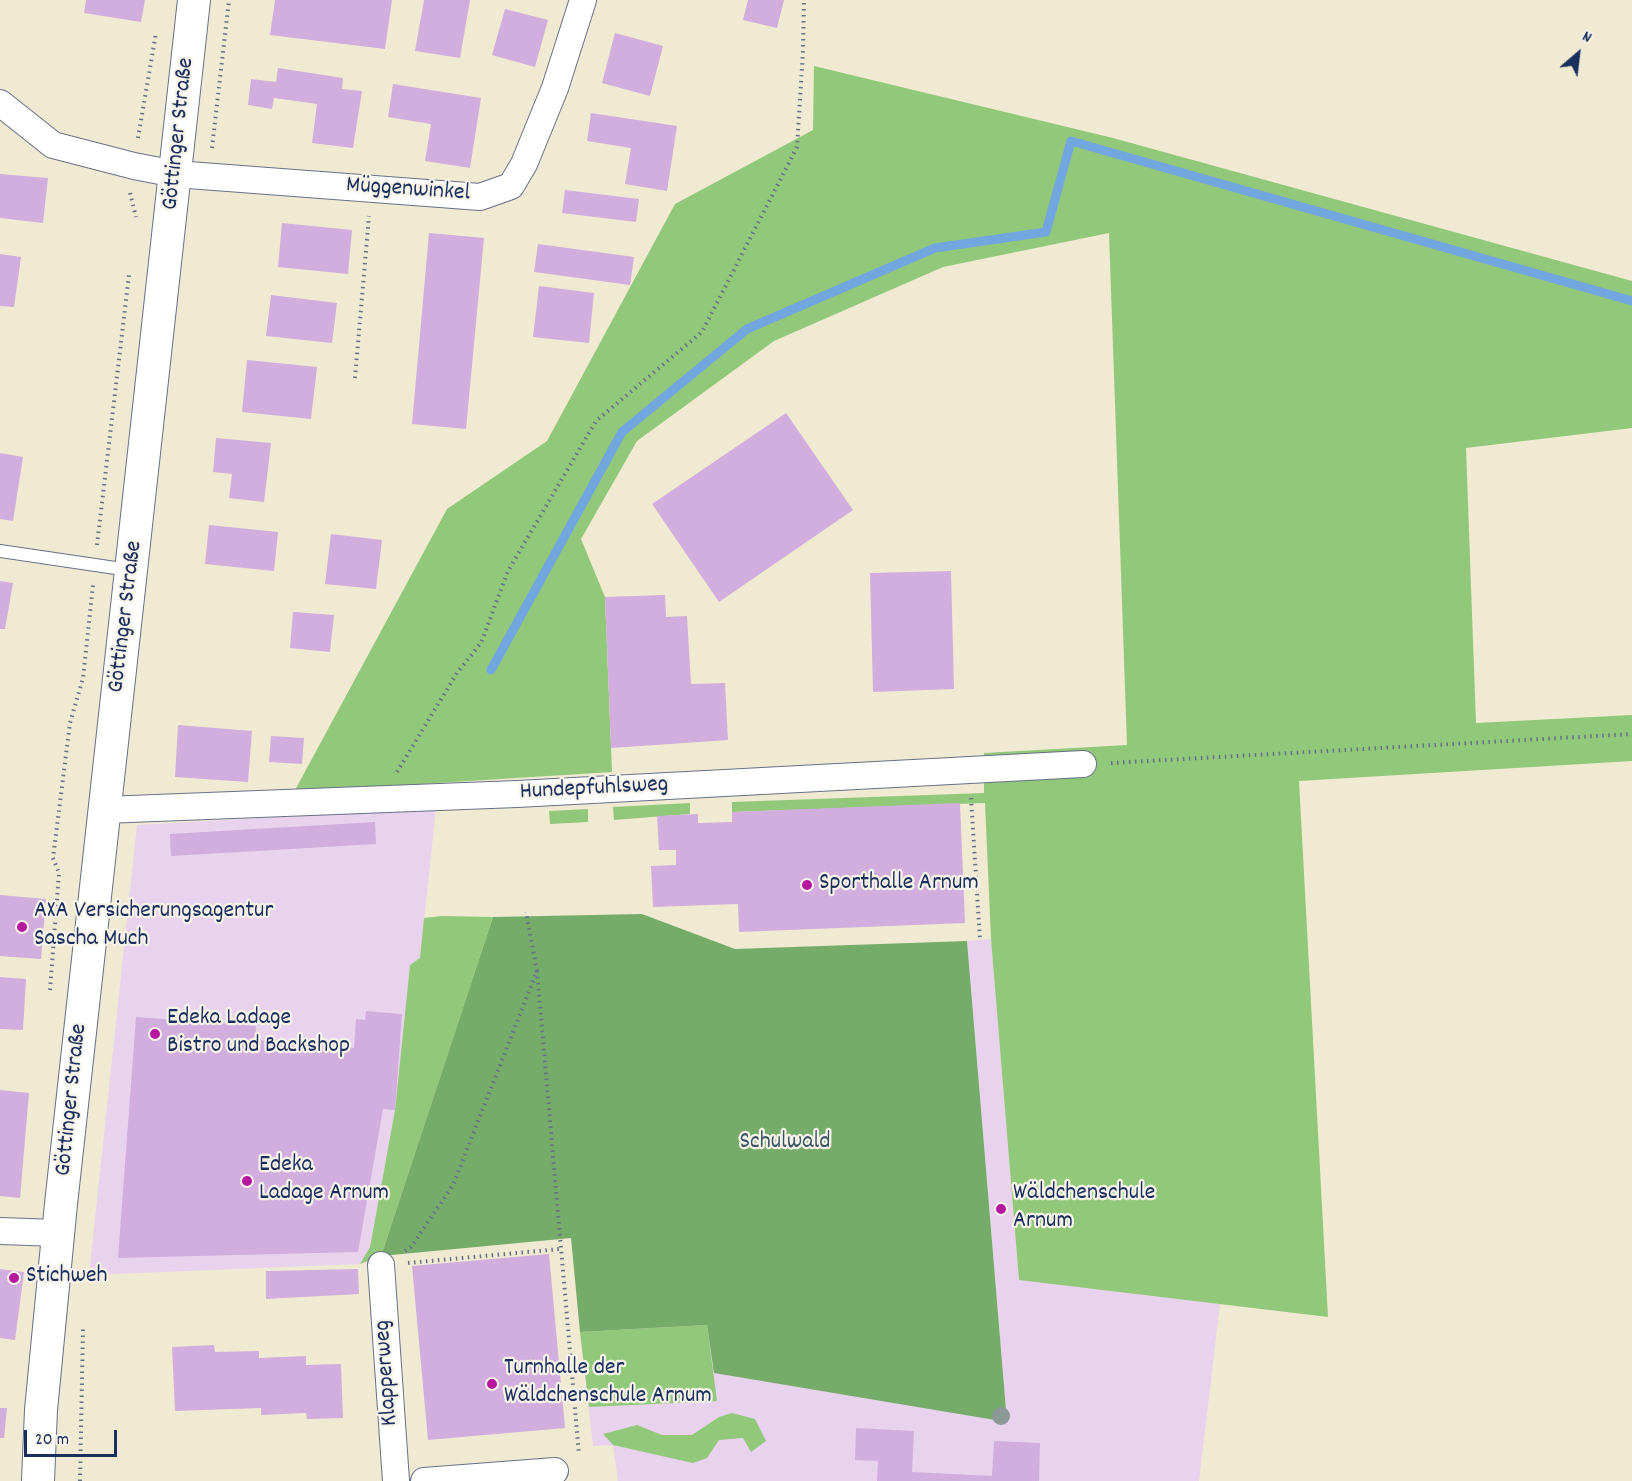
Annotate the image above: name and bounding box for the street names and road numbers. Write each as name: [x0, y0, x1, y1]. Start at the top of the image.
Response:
street label: Göttinger Straße: [158, 56, 202, 212]
street label: Müggenwinkel: [345, 172, 471, 210]
street label: Göttinger Straße: [103, 539, 151, 695]
street label: Hundepfuhlsweg: [519, 772, 669, 808]
street label: Göttinger Straße: [51, 1022, 95, 1178]
street label: Klapperweg: [370, 1319, 406, 1427]

